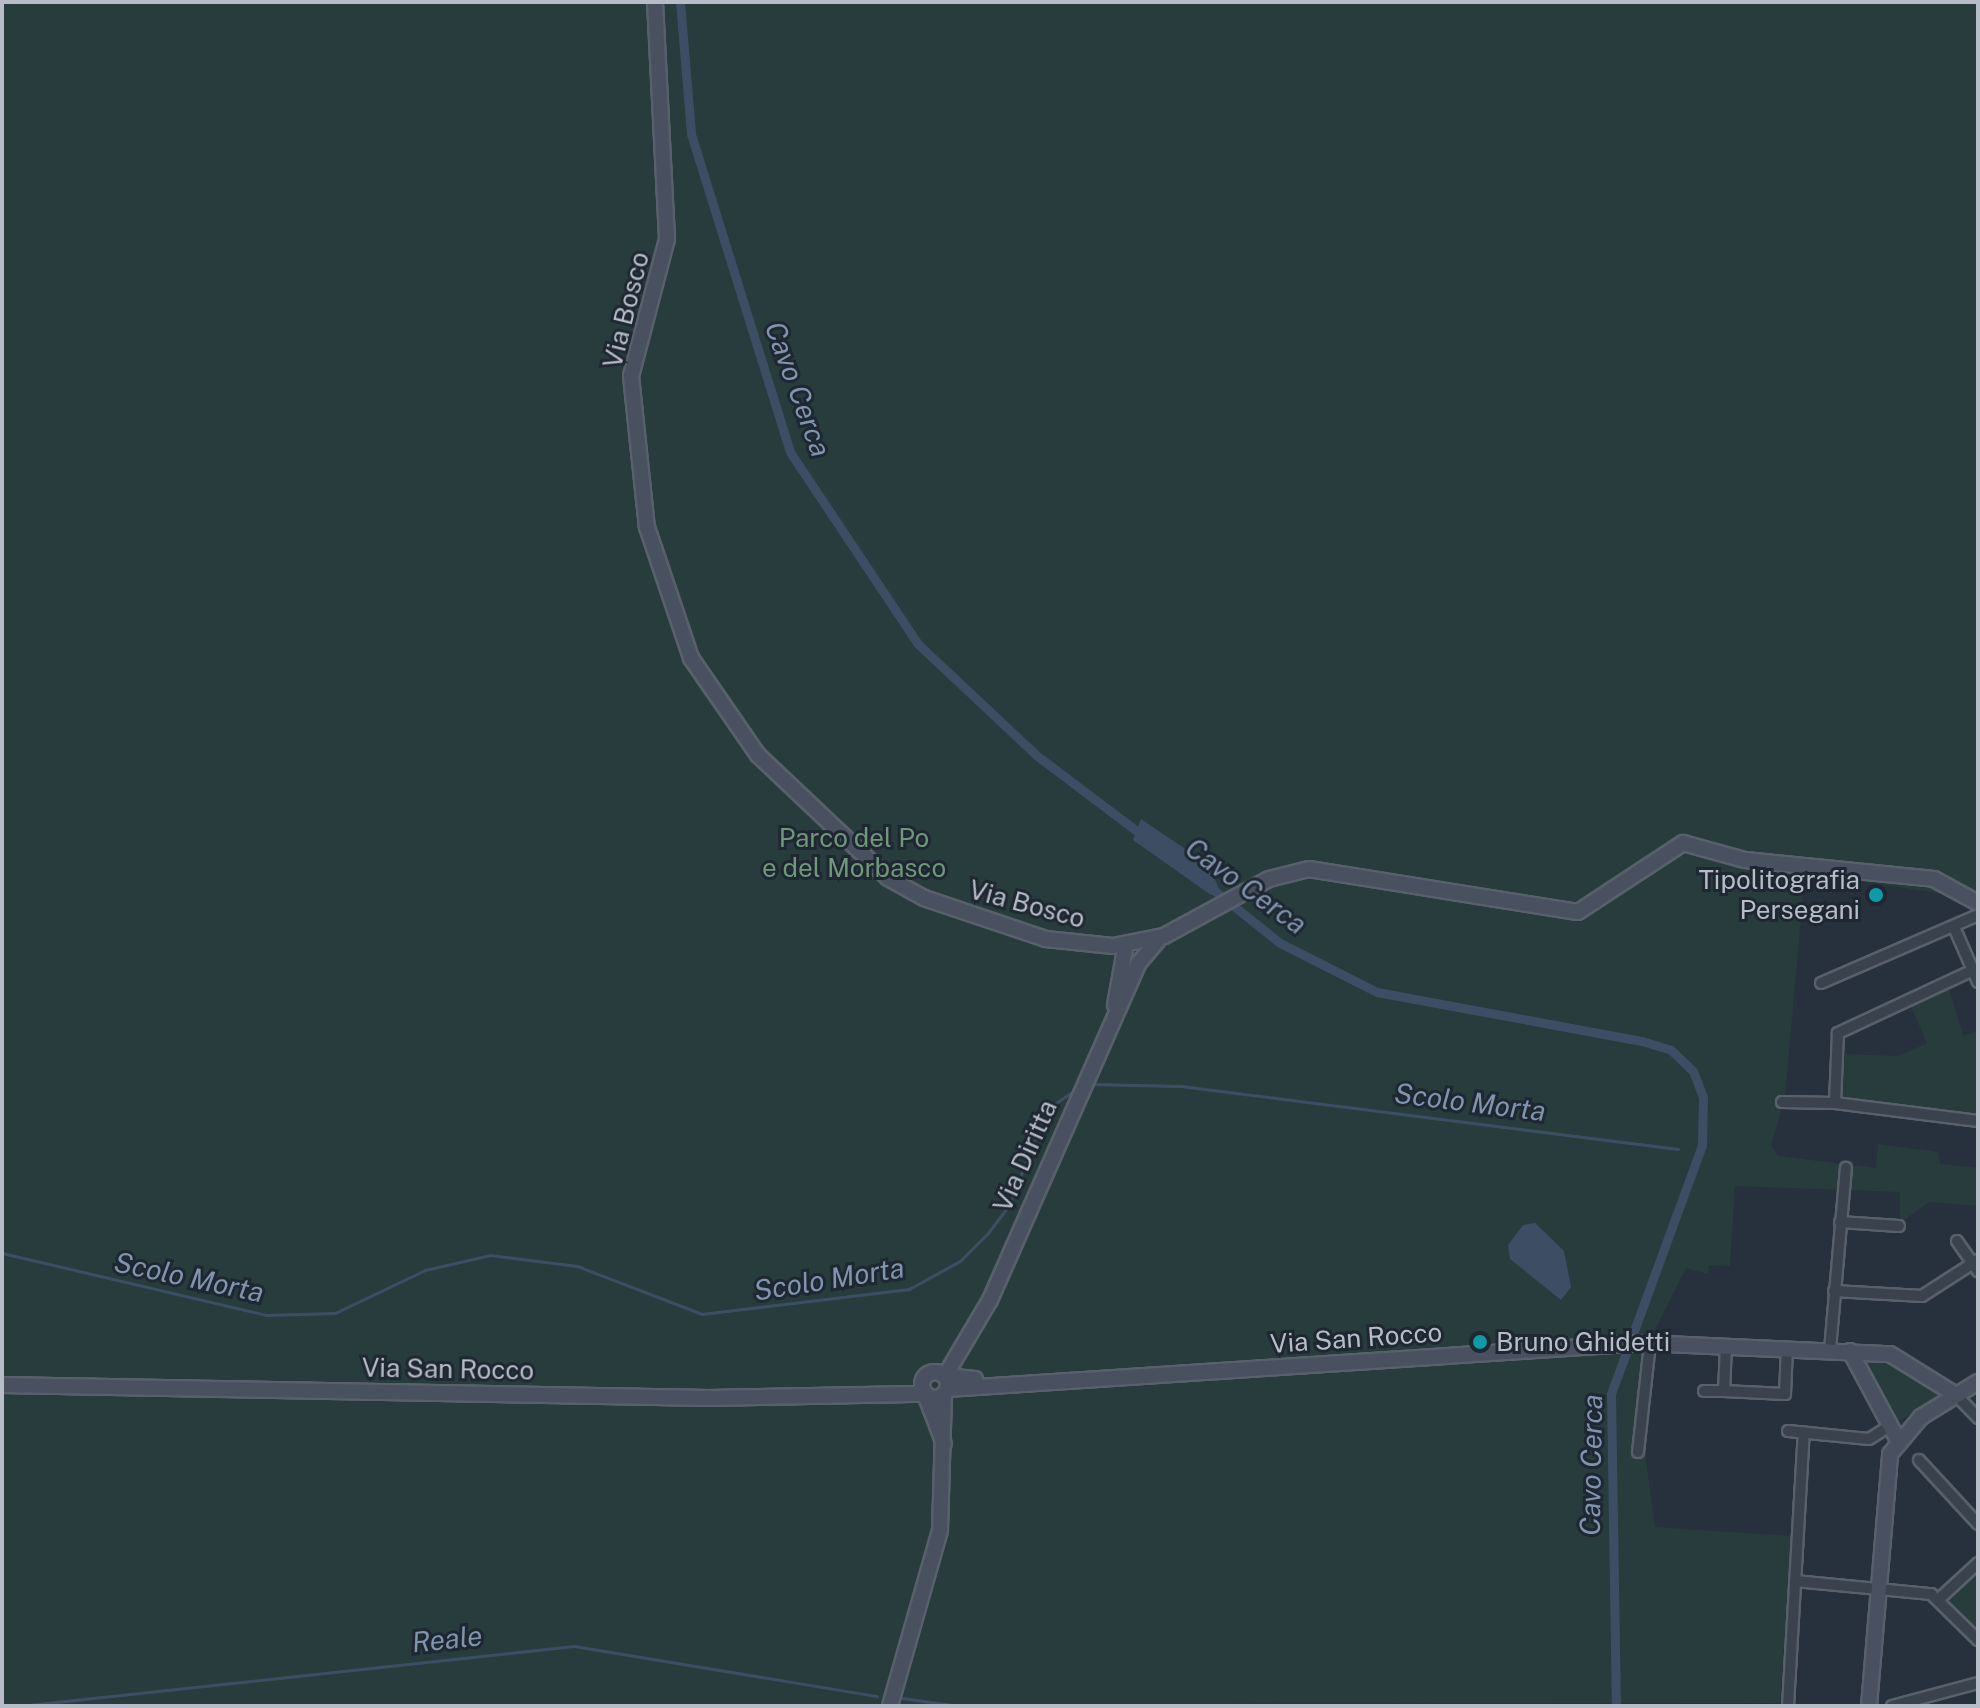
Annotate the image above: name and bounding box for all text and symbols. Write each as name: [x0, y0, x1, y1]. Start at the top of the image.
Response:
street label: Via Bosco: [597, 249, 655, 371]
water label: Cavo Cerca: [758, 317, 838, 461]
park label: Parco del Po e del Morbasco: [762, 822, 946, 884]
water label: Cavo Cerca: [1179, 831, 1313, 941]
place label: Tipolitografia Persegani: [1698, 864, 1860, 926]
street label: Via Bosco: [966, 874, 1088, 934]
marker: Tipolitografia Persegani: [1867, 886, 1885, 904]
water label: Scolo Morta: [1392, 1076, 1548, 1128]
street label: Via Diritta: [987, 1095, 1063, 1217]
water label: Scolo Morta: [111, 1245, 267, 1309]
water label: Scolo Morta: [751, 1251, 907, 1307]
street label: Via San Rocco: [1269, 1316, 1443, 1360]
place label: Bruno Ghidetti: [1496, 1326, 1670, 1358]
marker: Bruno Ghidetti: [1471, 1333, 1489, 1351]
street label: Via San Rocco: [362, 1352, 534, 1386]
water label: Cavo Cerca: [1573, 1394, 1609, 1536]
water label: Reale: [410, 1619, 484, 1659]

